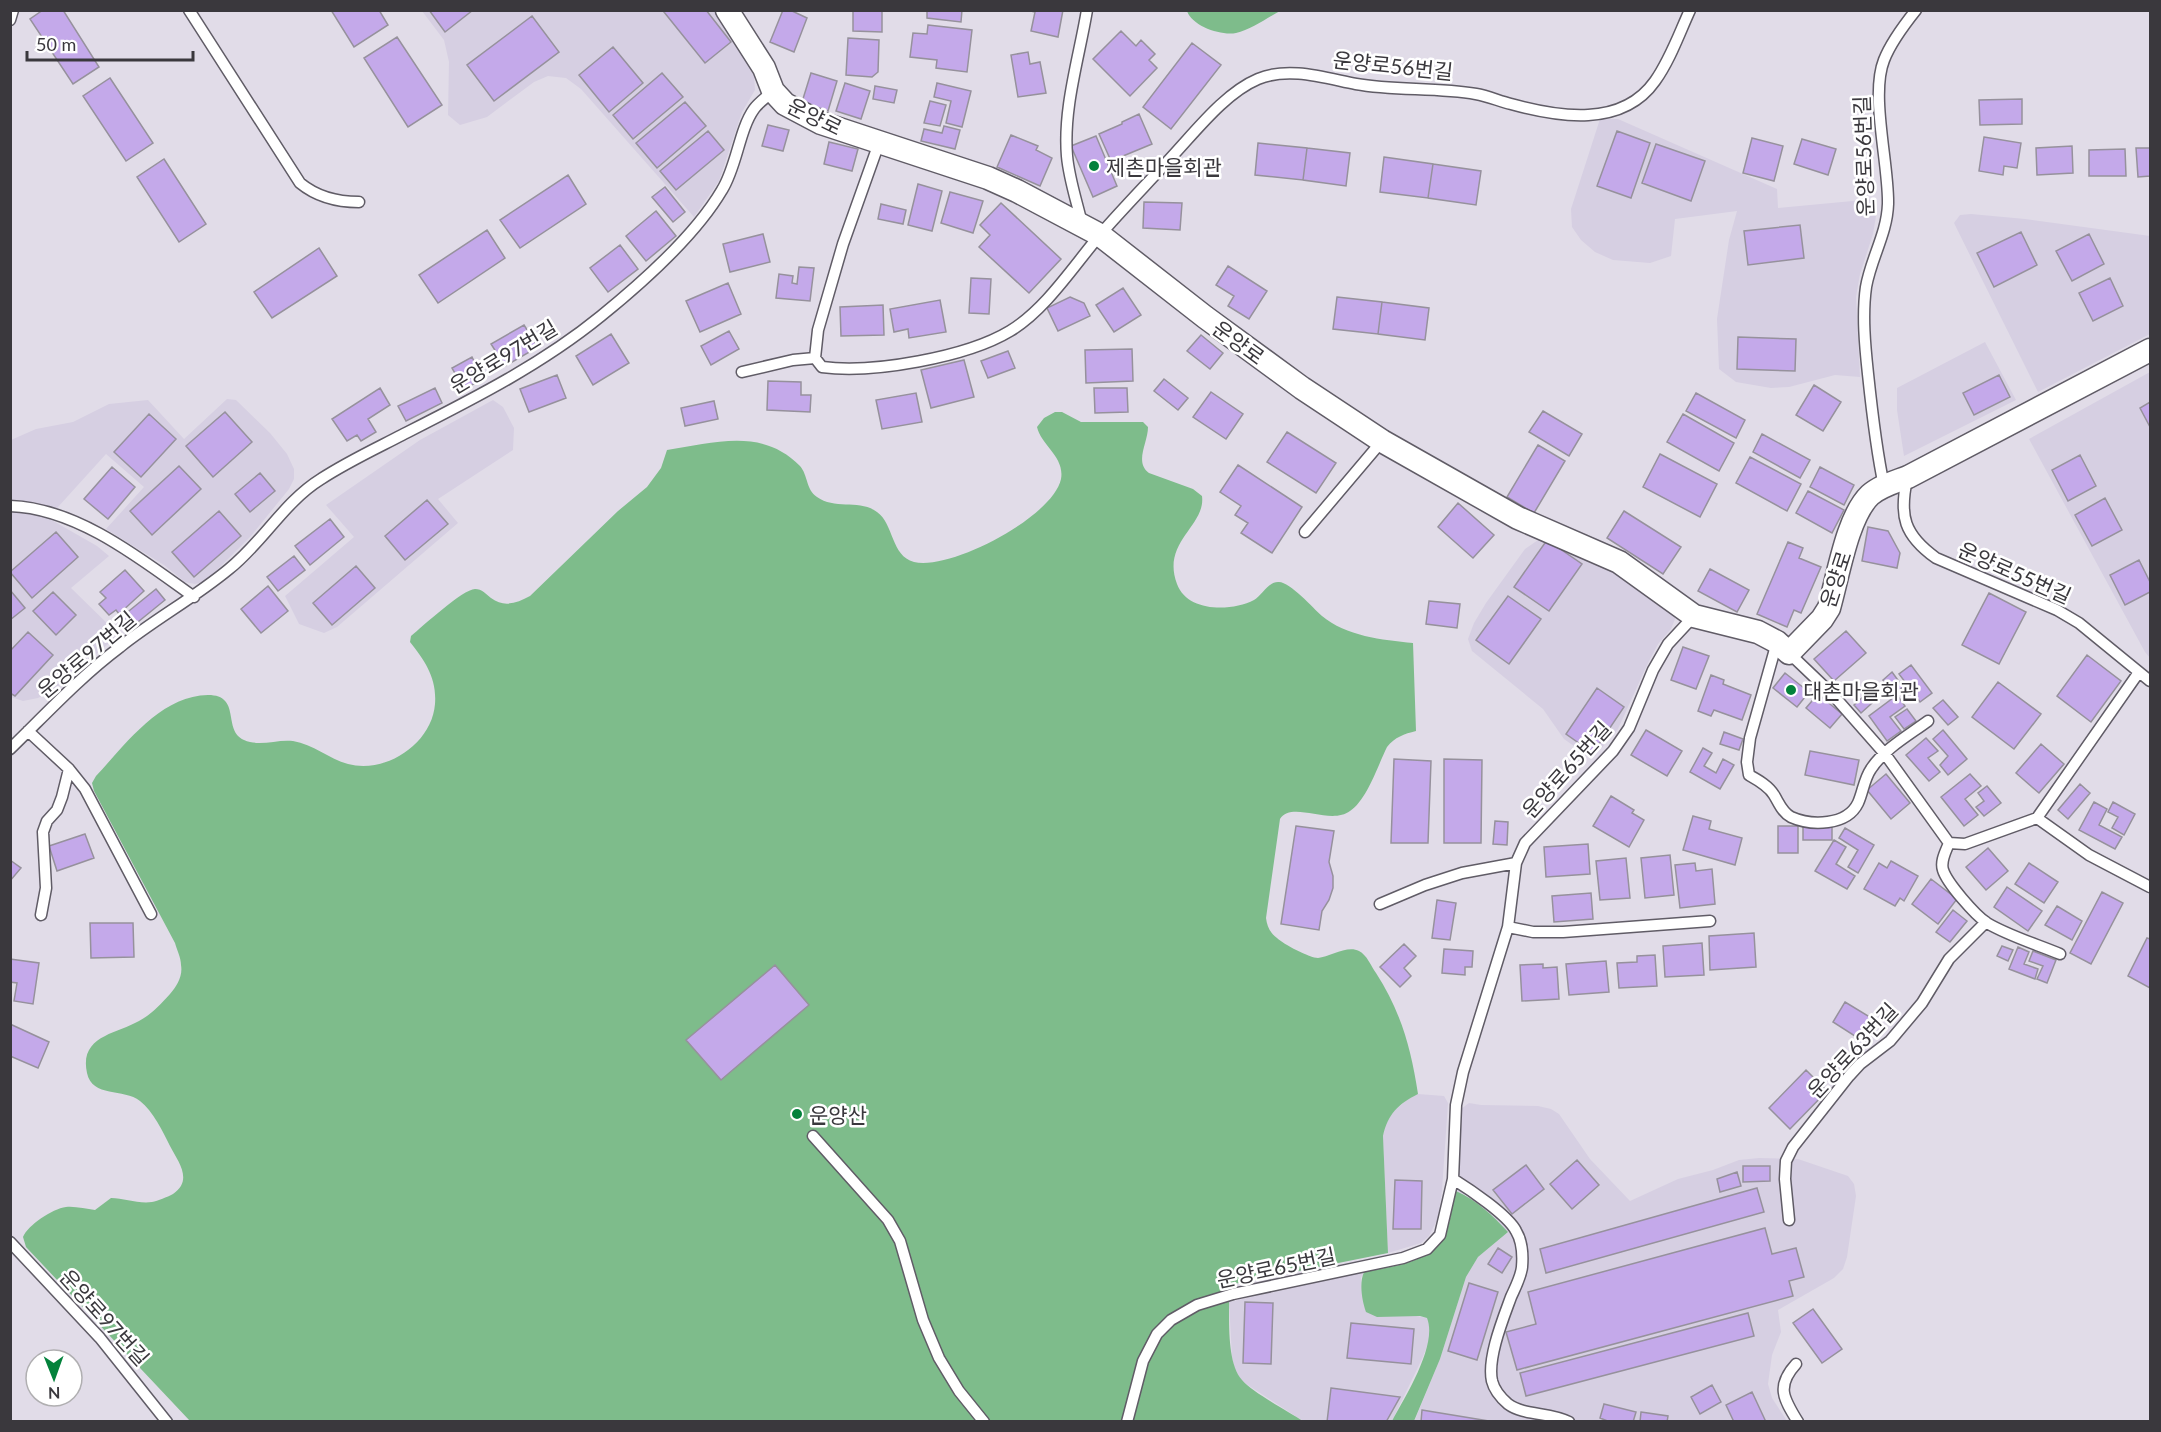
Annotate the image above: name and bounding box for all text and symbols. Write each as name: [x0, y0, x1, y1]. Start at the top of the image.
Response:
scale bar: [27, 24, 194, 62]
text: 50 m: [36, 33, 76, 55]
street label: 운양로56번길: [1332, 46, 1454, 84]
street label: 운양로: [783, 92, 847, 140]
street label: 운양로56번길: [1848, 95, 1878, 217]
place label: 제촌마을회관: [1106, 154, 1222, 179]
marker: 제촌마을회관: [1087, 159, 1101, 173]
street label: 운양로97번길: [445, 314, 561, 398]
street label: 운양로: [1208, 315, 1270, 369]
street label: 운양로55번길: [1955, 536, 2075, 608]
street label: 운양로: [1814, 548, 1856, 610]
street label: 운양로97번길: [32, 606, 140, 702]
place label: 대촌마을회관: [1803, 678, 1919, 703]
marker: 대촌마을회관: [1784, 683, 1798, 697]
street label: 운양로65번길: [1516, 716, 1616, 822]
street label: 운양로63번길: [1802, 997, 1902, 1103]
place label: 운양산: [809, 1102, 867, 1127]
marker: 운양산: [790, 1107, 804, 1121]
street label: 운양로65번길: [1214, 1242, 1338, 1292]
street label: 운양로97번길: [55, 1264, 155, 1370]
north arrow: [24, 1348, 84, 1408]
text: N: [48, 1384, 61, 1403]

